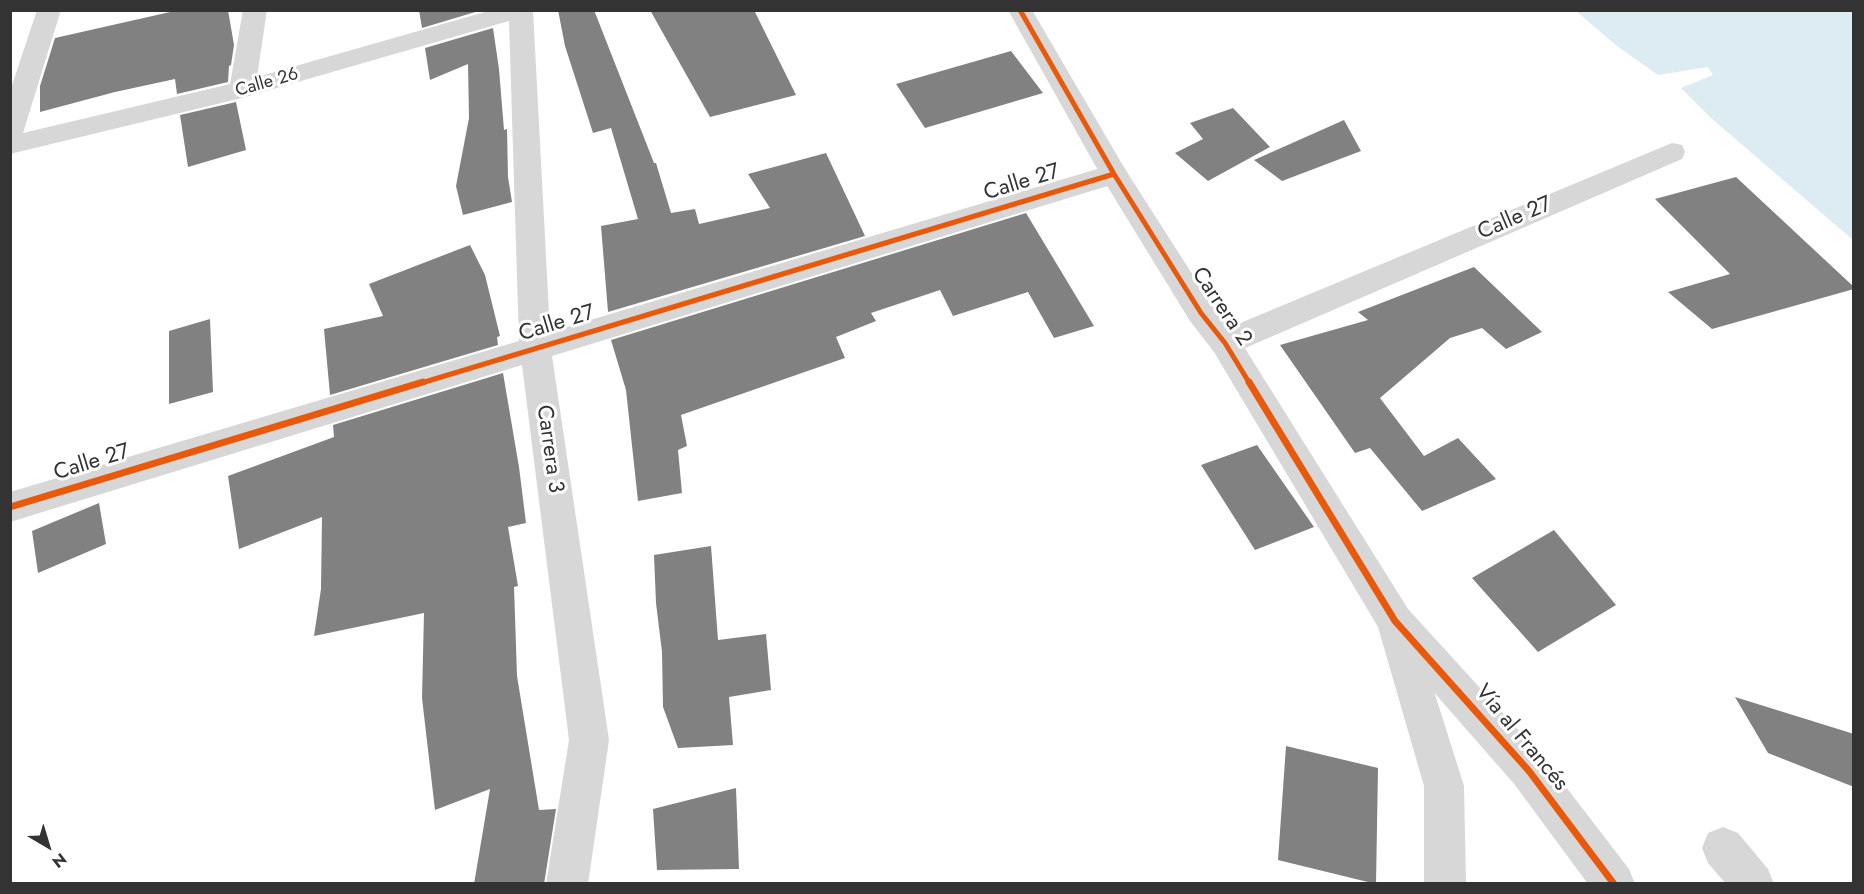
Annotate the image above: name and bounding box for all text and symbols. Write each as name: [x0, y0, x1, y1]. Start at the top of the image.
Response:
street label: Calle 26: [233, 64, 301, 102]
street label: Calle 27: [981, 159, 1063, 207]
street label: Calle 27: [1474, 192, 1556, 246]
street label: Carrera 2: [1185, 263, 1257, 351]
street label: Calle 27: [516, 300, 598, 348]
street label: Carrera 3: [530, 403, 568, 495]
street label: Calle 27: [51, 439, 133, 487]
street label: Vía al Francés: [1469, 679, 1573, 797]
north arrow: [18, 816, 78, 876]
text: N: [47, 848, 71, 874]

